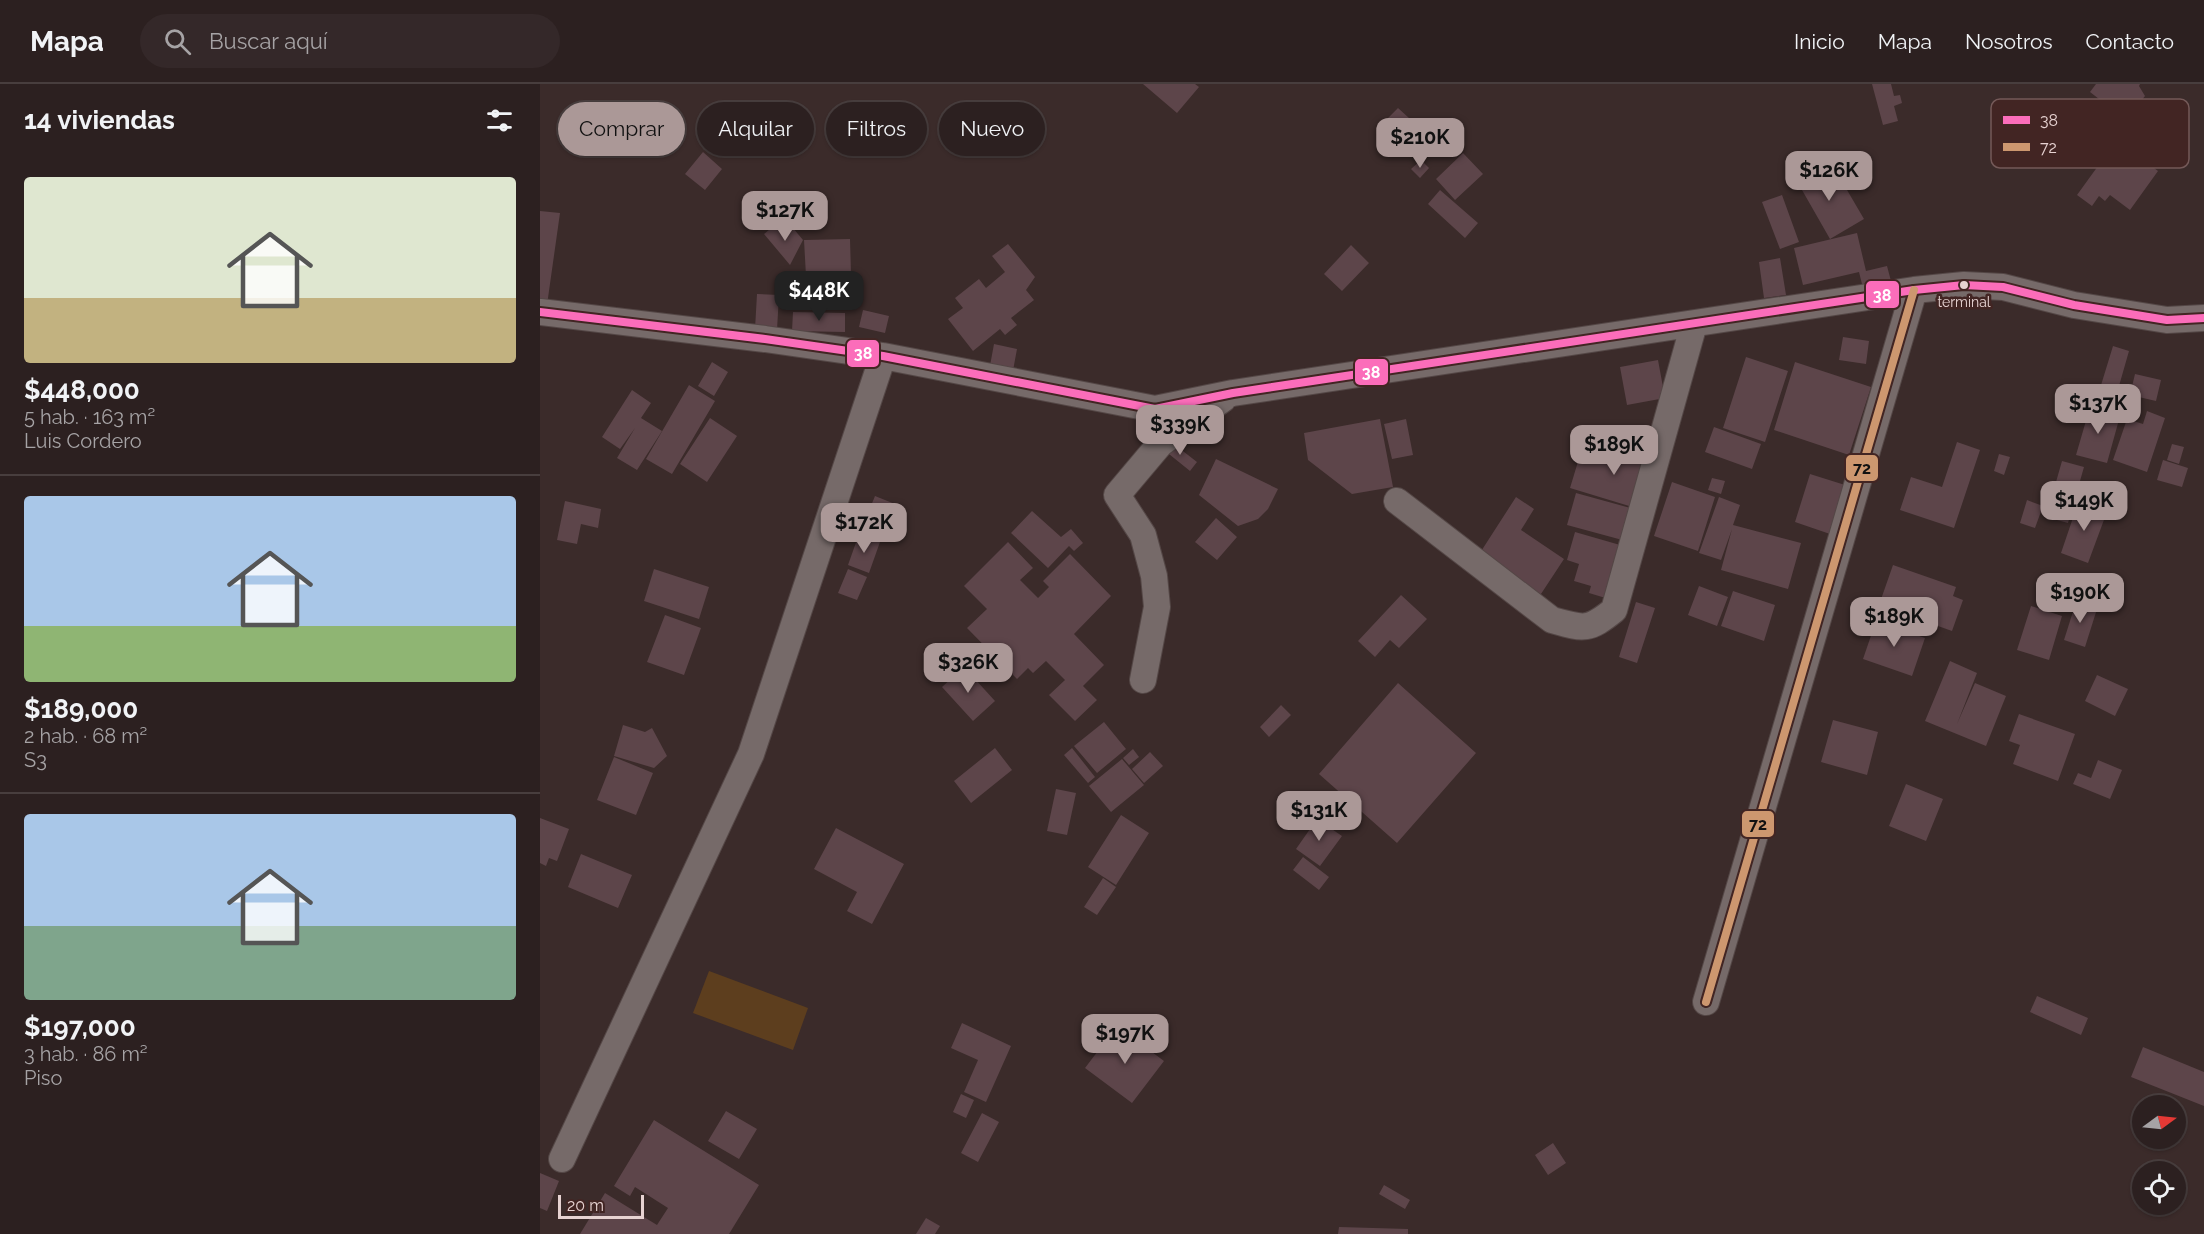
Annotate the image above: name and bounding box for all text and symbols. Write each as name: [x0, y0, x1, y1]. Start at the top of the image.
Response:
search box: [140, 14, 560, 68]
text: Mapa: [30, 25, 104, 58]
icon: search: [161, 25, 194, 58]
text: Buscar aquí: [209, 28, 328, 54]
text: Inicio: [1794, 29, 1845, 54]
text: Mapa: [1878, 29, 1932, 54]
text: Nosotros: [1965, 29, 2053, 54]
text: Contacto: [2086, 29, 2174, 54]
legend: [1991, 99, 2189, 168]
chip: Comprar: [558, 102, 685, 156]
chip: Alquilar: [697, 102, 814, 156]
chip: Filtros: [826, 102, 927, 156]
chip: Nuevo: [939, 102, 1045, 156]
icon: filters: [483, 104, 516, 137]
text: 14 viviendas: [24, 105, 175, 135]
text: 38: [2040, 111, 2058, 130]
pin: $210K: [1378, 118, 1462, 169]
text: $210K: [1390, 125, 1450, 149]
text: 72: [2040, 138, 2057, 157]
pin: $126K: [1787, 151, 1871, 202]
text: $126K: [1799, 158, 1859, 182]
pin: $127K: [743, 191, 827, 242]
text: $127K: [756, 198, 814, 222]
icon: home: [216, 216, 324, 324]
pin: $448K: [777, 271, 861, 322]
text: $448K: [789, 278, 849, 302]
marker: terminal: [1958, 279, 1970, 291]
line badge: 38: [1865, 280, 1900, 309]
text: 38: [1873, 286, 1891, 305]
place label: terminal: [1937, 294, 1991, 310]
line badge: 38: [846, 339, 880, 368]
text: 38: [854, 344, 872, 363]
line badge: 38: [1354, 358, 1389, 386]
text: 38: [1362, 363, 1380, 382]
text: $448,000: [24, 375, 140, 405]
pin: $137K: [2056, 384, 2140, 435]
text: $137K: [2069, 391, 2127, 415]
text: 5 hab. · 163 m²: [24, 405, 155, 429]
pin: $339K: [1138, 405, 1222, 456]
text: $339K: [1150, 412, 1210, 436]
pin: $189K: [1572, 425, 1656, 476]
text: Luis Cordero: [24, 429, 142, 453]
text: $189K: [1584, 432, 1644, 456]
line badge: 72: [1845, 454, 1879, 482]
text: 72: [1853, 459, 1871, 478]
pin: $149K: [2042, 481, 2126, 532]
text: $149K: [2054, 488, 2114, 512]
pin: $172K: [822, 503, 906, 554]
text: $172K: [835, 510, 893, 534]
icon: home: [216, 535, 324, 643]
pin: $190K: [2038, 573, 2122, 624]
text: $190K: [2050, 580, 2110, 604]
pin: $189K: [1852, 597, 1936, 648]
text: $189K: [1864, 604, 1924, 628]
pin: $326K: [926, 643, 1010, 694]
text: $326K: [938, 650, 998, 674]
text: $189,000: [24, 694, 138, 724]
text: 2 hab. · 68 m²: [24, 724, 147, 748]
text: S3: [24, 748, 47, 772]
pin: $131K: [1277, 791, 1361, 842]
text: $131K: [1291, 798, 1347, 822]
line badge: 72: [1741, 810, 1775, 838]
text: 72: [1749, 815, 1767, 834]
icon: home: [216, 853, 324, 961]
text: $197,000: [24, 1012, 136, 1042]
pin: $197K: [1083, 1014, 1167, 1065]
text: $197K: [1096, 1021, 1154, 1045]
text: 3 hab. · 86 m²: [24, 1042, 148, 1066]
text: Piso: [24, 1066, 62, 1090]
north arrow: [2132, 1095, 2186, 1149]
map controls: [2132, 1095, 2186, 1215]
button: locate: [2132, 1161, 2186, 1215]
scale bar: [558, 1192, 644, 1220]
text: 20 m: [567, 1196, 604, 1215]

